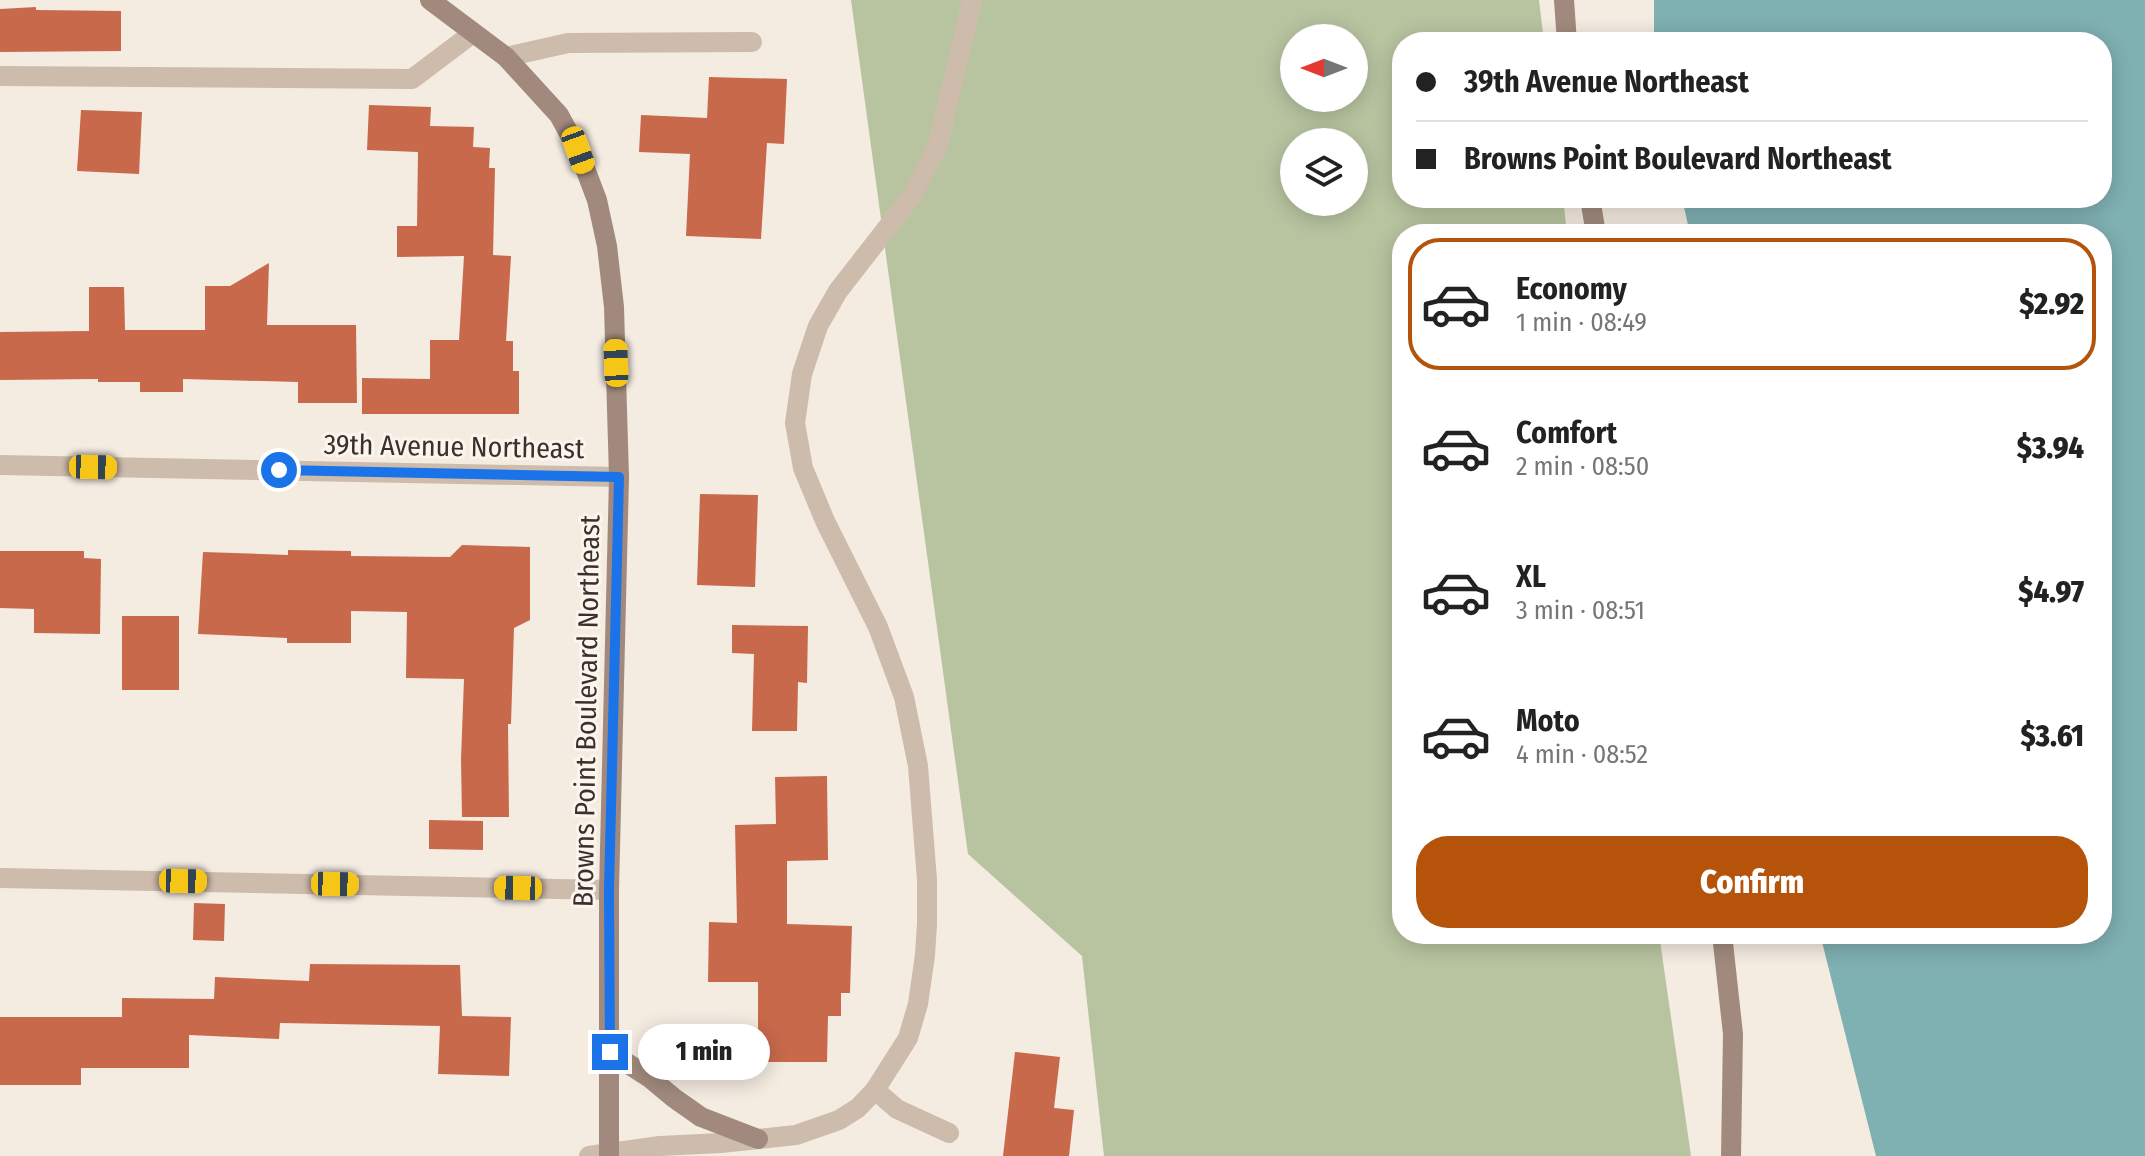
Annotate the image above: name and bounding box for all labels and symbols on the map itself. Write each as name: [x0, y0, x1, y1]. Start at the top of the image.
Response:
north arrow: [1280, 24, 1368, 112]
car: [559, 123, 597, 177]
car: [603, 339, 629, 387]
street label: 39th Avenue Northeast: [323, 428, 585, 465]
route start: [261, 452, 297, 488]
car: [69, 455, 117, 479]
street label: Browns Point Boulevard Northeast: [567, 514, 606, 907]
car: [159, 869, 207, 893]
car: [311, 872, 359, 896]
car: [494, 876, 542, 900]
callout: 1 min: [638, 1024, 770, 1080]
route end: [592, 1034, 628, 1070]

